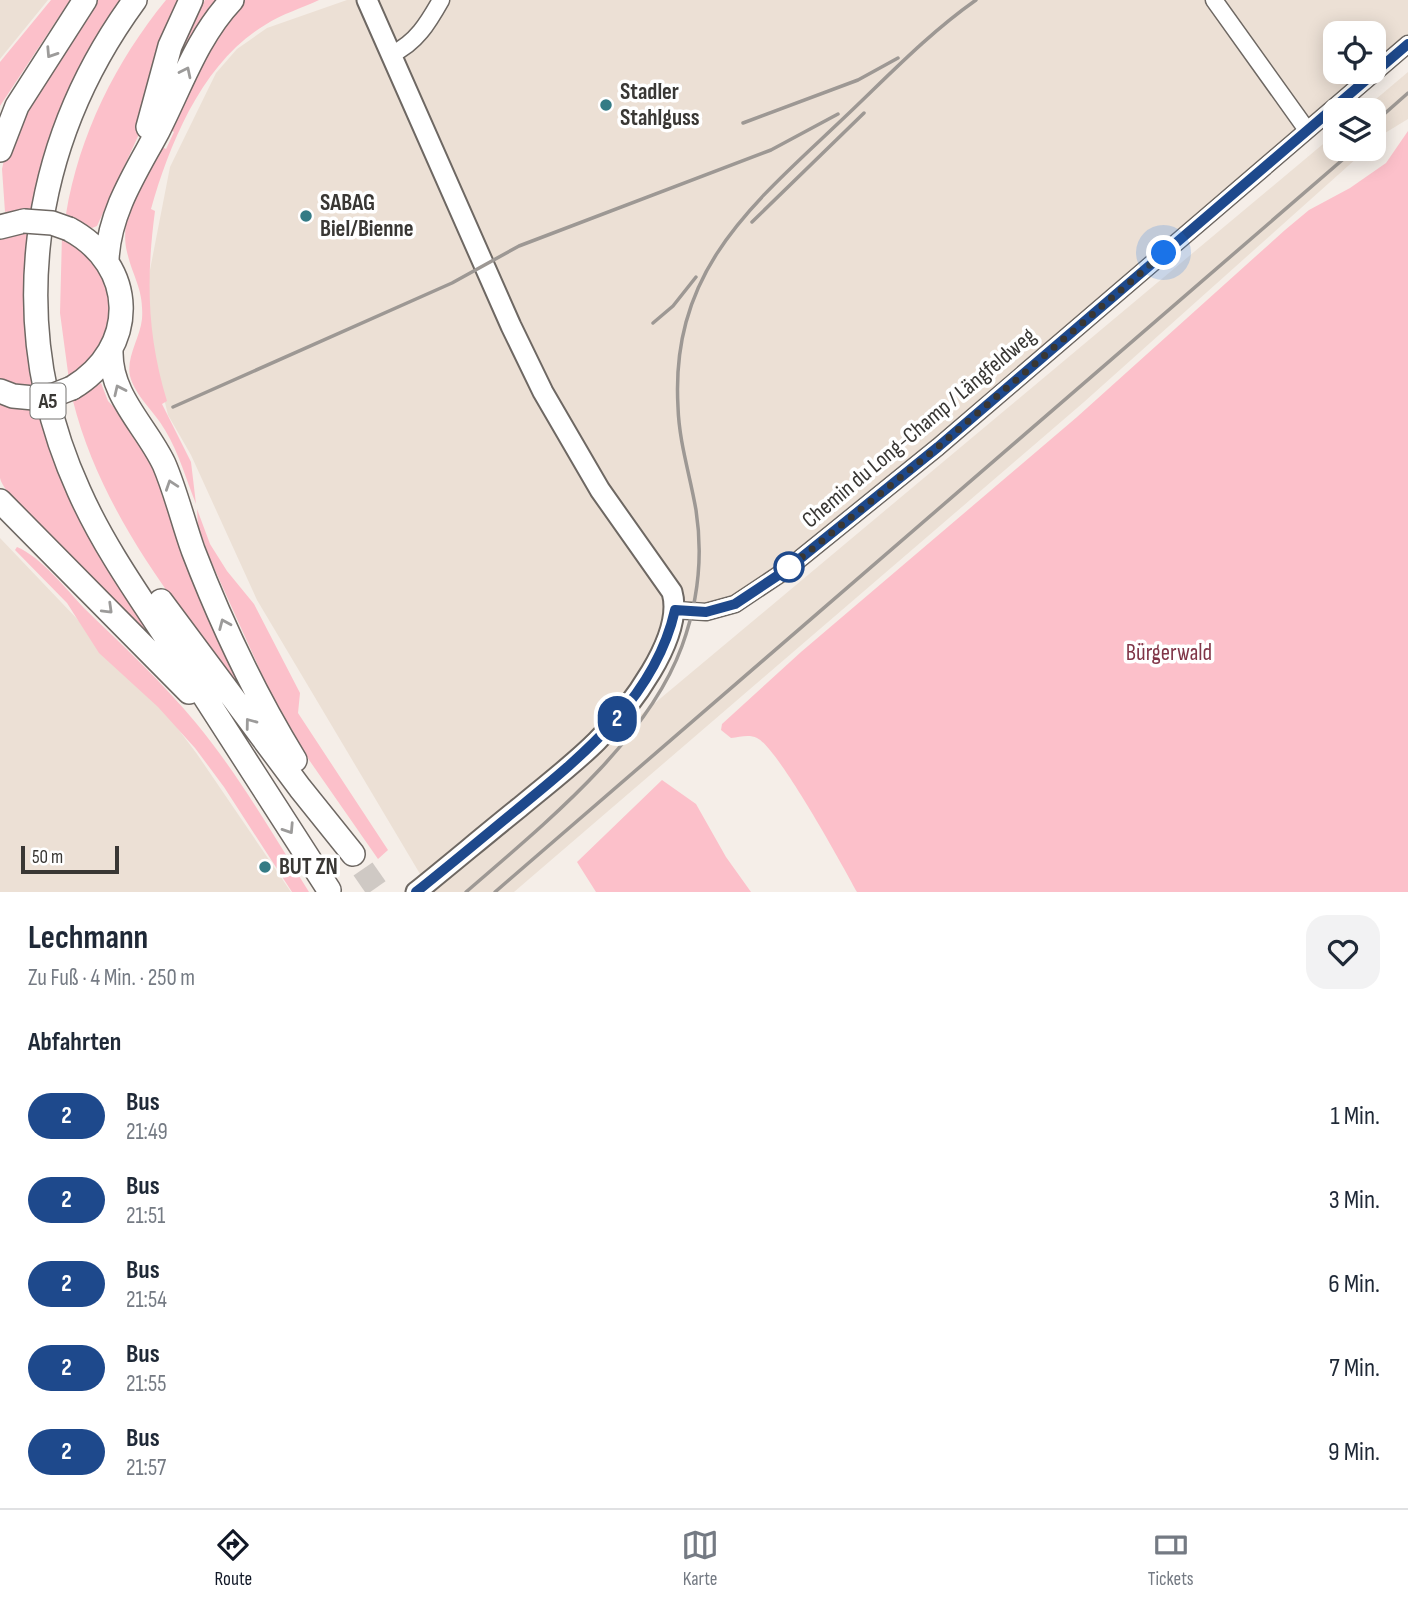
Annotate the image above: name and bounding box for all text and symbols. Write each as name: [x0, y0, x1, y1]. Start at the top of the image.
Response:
map controls: [1323, 21, 1386, 161]
button: locate: [1323, 21, 1386, 84]
one-way arrow: [47, 45, 60, 58]
one-way arrow: [177, 67, 191, 79]
place label: Stadler Stahlguss: [620, 78, 700, 132]
marker: Stadler Stahlguss: [598, 97, 614, 113]
button: layers: [1323, 98, 1386, 161]
place label: SABAG Biel/Bienne: [320, 189, 414, 243]
marker: SABAG Biel/Bienne: [298, 208, 314, 224]
your location: [1146, 235, 1181, 270]
street label: Chemin du Long-Champ / Längfeldweg: [796, 322, 1042, 534]
road number: A5: [30, 384, 66, 418]
one-way arrow: [113, 385, 127, 397]
one-way arrow: [165, 479, 179, 491]
unlabelled marker: [774, 552, 804, 582]
one-way arrow: [99, 601, 112, 614]
one-way arrow: [218, 619, 232, 631]
park label: Bürgerwald: [1126, 639, 1212, 667]
line badge: 2: [594, 696, 640, 742]
text: 2: [612, 704, 622, 733]
one-way arrow: [246, 718, 259, 730]
one-way arrow: [280, 821, 293, 834]
scale bar: [21, 843, 119, 875]
text: 50 m: [32, 846, 63, 869]
place label: BUT ZN: [279, 853, 338, 881]
marker: BUT ZN: [257, 859, 273, 875]
button: heart: [1306, 915, 1380, 989]
text: Lechmann: [28, 918, 148, 958]
text: Zu Fuß · 4 Min. · 250 m: [28, 964, 195, 992]
text: Abfahrten: [28, 1027, 121, 1058]
text: Bus: [126, 1087, 160, 1118]
text: 2: [61, 1101, 72, 1130]
text: 1 Min.: [1330, 1101, 1380, 1132]
text: 21:49: [126, 1118, 168, 1146]
text: Bus: [126, 1171, 160, 1202]
text: 2: [61, 1185, 72, 1214]
text: 3 Min.: [1329, 1185, 1380, 1216]
text: 21:51: [126, 1202, 165, 1230]
text: Bus: [126, 1255, 160, 1286]
text: 2: [61, 1269, 72, 1298]
text: 6 Min.: [1328, 1269, 1380, 1300]
text: 21:54: [126, 1286, 167, 1314]
text: Bus: [126, 1339, 160, 1370]
text: 2: [61, 1353, 72, 1382]
text: 7 Min.: [1329, 1353, 1380, 1384]
text: 21:55: [126, 1370, 166, 1398]
text: Bus: [126, 1423, 160, 1454]
text: 2: [61, 1437, 72, 1466]
text: 9 Min.: [1328, 1437, 1380, 1468]
text: 21:57: [126, 1454, 166, 1482]
tab: Route: [214, 1526, 252, 1591]
tab: Karte: [681, 1526, 719, 1591]
tab: Tickets: [1148, 1526, 1194, 1591]

